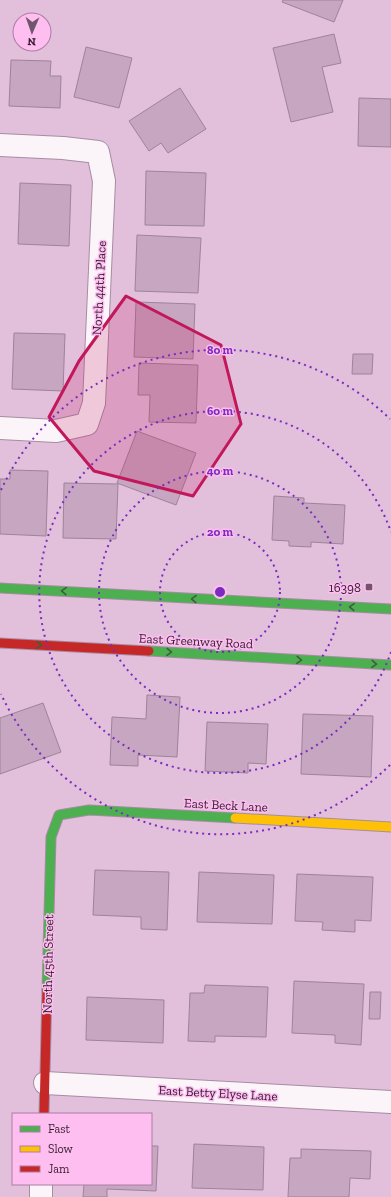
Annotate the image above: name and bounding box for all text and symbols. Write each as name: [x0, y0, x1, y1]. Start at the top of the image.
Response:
north arrow: [12, 12, 52, 52]
text: N: [27, 35, 36, 48]
street label: North 44th Place: [89, 240, 109, 336]
text: 80 m: [207, 343, 234, 357]
text: 60 m: [207, 404, 234, 418]
text: 40 m: [207, 464, 234, 478]
text: 20 m: [207, 525, 234, 539]
place label: 16398: [329, 580, 361, 595]
marker: 16398: [364, 582, 374, 592]
centre of rings: [213, 585, 227, 599]
one-way arrow: [61, 587, 68, 596]
one-way arrow: [191, 594, 197, 603]
one-way arrow: [349, 603, 355, 612]
street label: East Greenway Road: [138, 631, 254, 651]
one-way arrow: [36, 641, 42, 649]
one-way arrow: [166, 648, 172, 657]
one-way arrow: [296, 655, 302, 664]
one-way arrow: [371, 660, 377, 668]
street label: East Beck Lane: [184, 795, 268, 815]
street label: North 45th Street: [40, 914, 56, 1014]
street label: East Betty Elyse Lane: [158, 1082, 278, 1104]
legend: [12, 1113, 152, 1185]
text: Fast: [48, 1122, 71, 1136]
text: Slow: [48, 1142, 74, 1156]
text: Jam: [48, 1162, 70, 1176]

